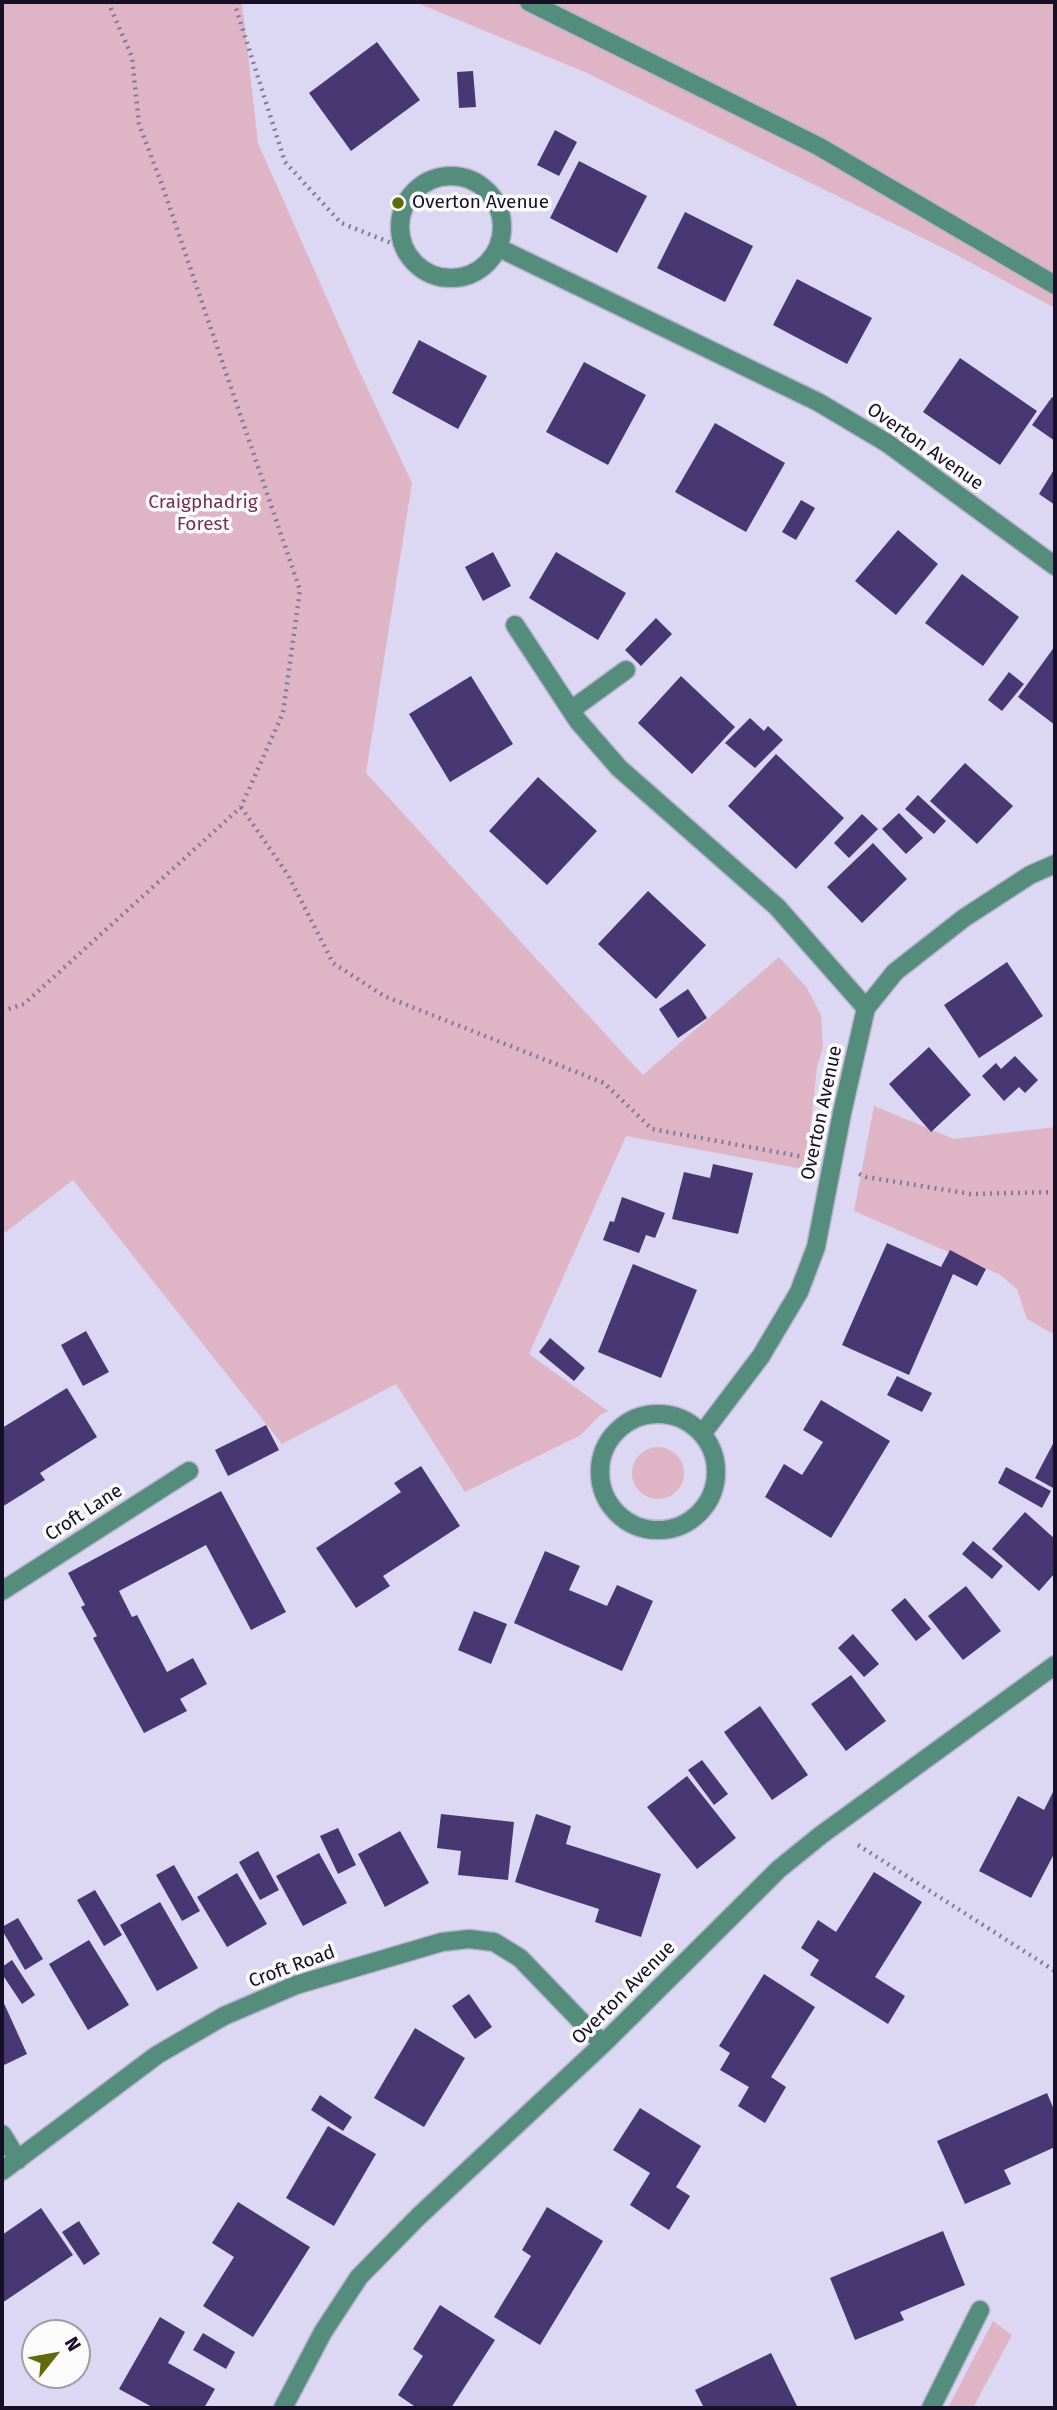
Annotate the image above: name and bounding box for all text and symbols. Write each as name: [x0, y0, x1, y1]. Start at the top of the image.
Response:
place label: Overton Avenue: [412, 192, 549, 214]
marker: Overton Avenue: [390, 195, 406, 211]
street label: Overton Avenue: [862, 398, 988, 496]
park label: Craigphadrig Forest: [148, 492, 258, 536]
street label: Overton Avenue: [797, 1044, 847, 1182]
street label: Croft Lane: [41, 1480, 127, 1546]
street label: Overton Avenue: [567, 1936, 681, 2050]
street label: Croft Road: [246, 1941, 338, 1993]
north arrow: [21, 2319, 91, 2389]
text: N: [60, 2333, 86, 2355]

